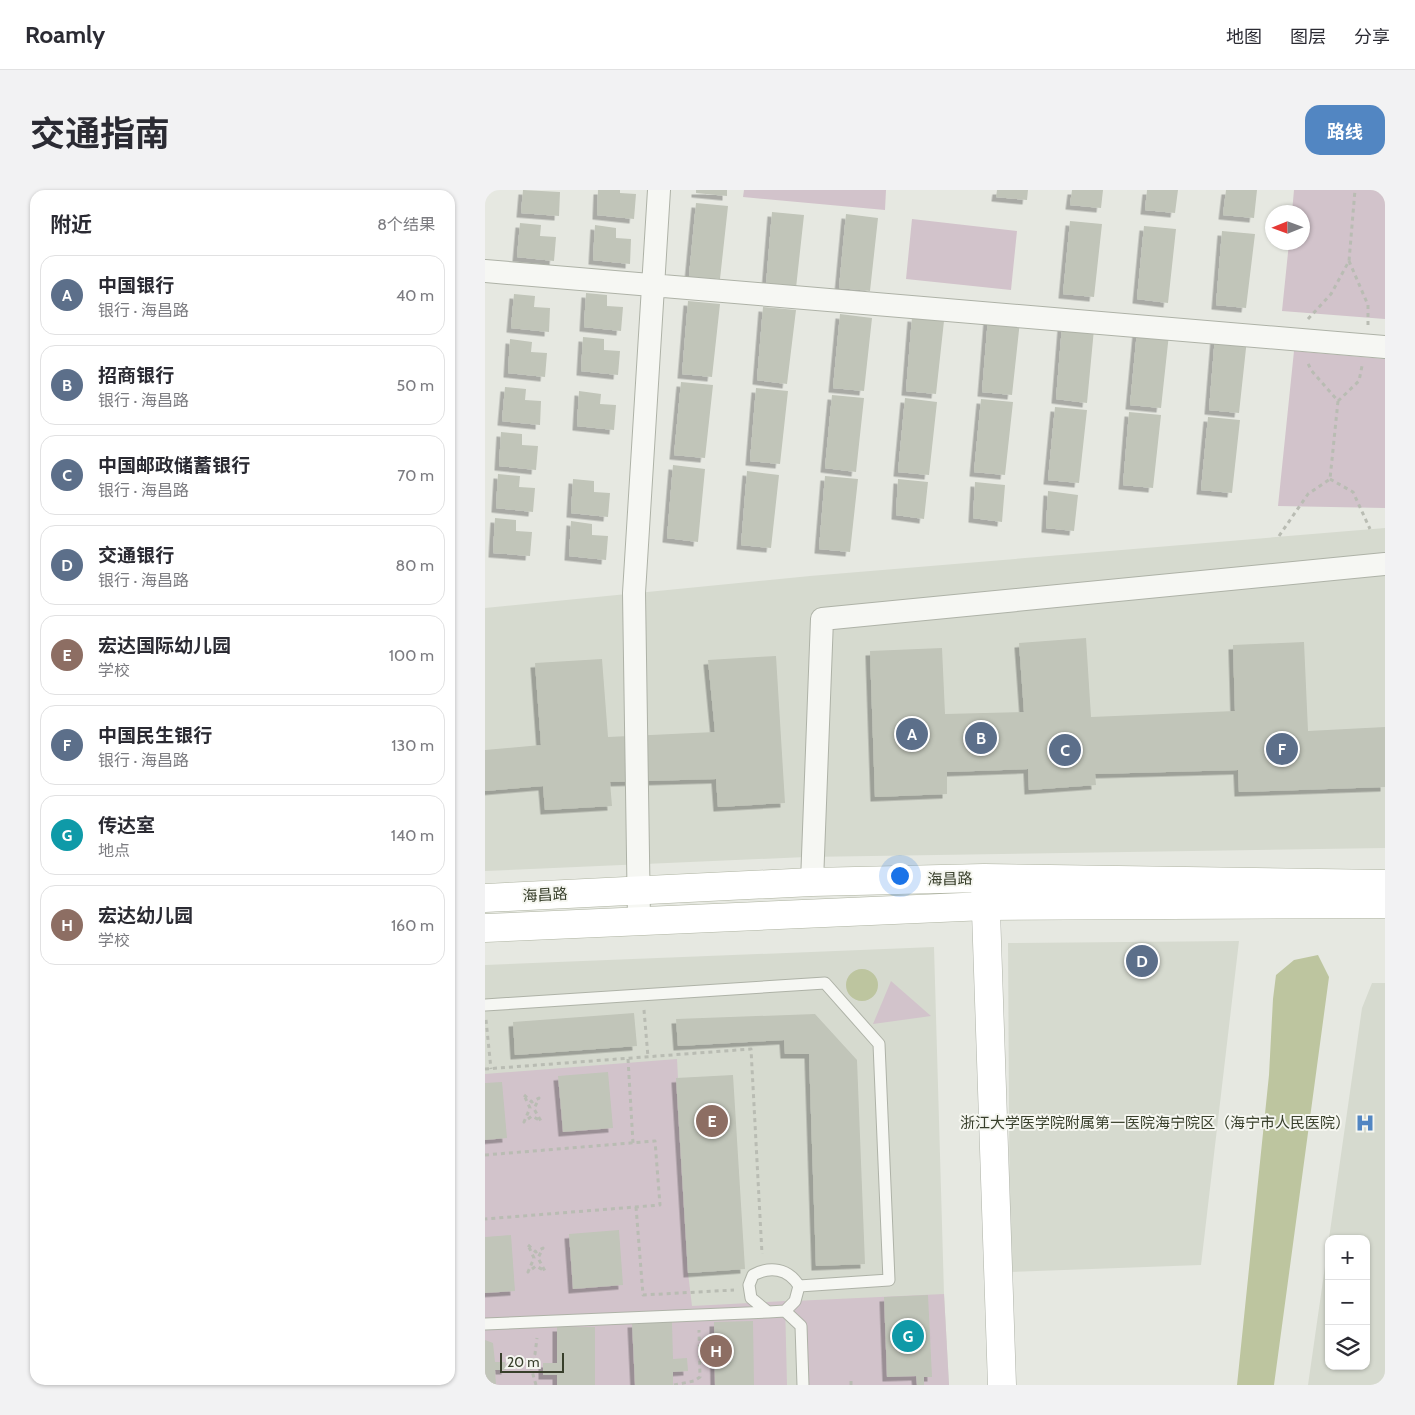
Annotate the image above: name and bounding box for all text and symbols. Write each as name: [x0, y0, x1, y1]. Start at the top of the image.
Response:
text: Roamly: [25, 20, 105, 49]
text: 地图: [1226, 26, 1262, 48]
text: 图层: [1290, 26, 1326, 48]
text: 分享: [1354, 26, 1390, 48]
button: 路线: [1305, 105, 1385, 155]
text: 交通指南: [30, 112, 170, 155]
north arrow: [1265, 205, 1310, 250]
text: 附近: [50, 212, 92, 237]
text: 8个结果: [377, 215, 435, 234]
text: 中国银行: [98, 274, 174, 297]
text: A: [62, 286, 72, 305]
text: 40 m: [396, 286, 434, 305]
text: 银行 · 海昌路: [98, 301, 189, 320]
text: 招商银行: [98, 364, 174, 387]
text: B: [62, 376, 72, 395]
text: 50 m: [397, 376, 434, 395]
text: 银行 · 海昌路: [98, 391, 189, 410]
text: 中国邮政储蓄银行: [98, 454, 250, 477]
text: C: [62, 466, 72, 485]
text: 70 m: [397, 466, 434, 485]
text: 银行 · 海昌路: [98, 481, 189, 500]
text: 交通银行: [98, 544, 174, 567]
text: D: [61, 556, 73, 575]
text: 80 m: [396, 556, 434, 575]
text: 银行 · 海昌路: [98, 571, 189, 590]
text: 宏达国际幼儿园: [98, 634, 231, 657]
text: E: [62, 646, 72, 665]
text: 100 m: [389, 646, 434, 665]
text: 学校: [98, 661, 130, 680]
pin: A: [896, 715, 928, 753]
pin: B: [965, 719, 997, 757]
text: 中国民生银行: [98, 724, 212, 747]
pin: F: [1266, 730, 1298, 768]
pin: C: [1049, 731, 1081, 769]
text: F: [63, 736, 71, 755]
text: 130 m: [391, 736, 434, 755]
text: 银行 · 海昌路: [98, 751, 189, 770]
text: 传达室: [98, 814, 155, 837]
text: G: [62, 826, 72, 845]
text: 140 m: [391, 826, 434, 845]
text: 地点: [98, 841, 130, 860]
your location: [887, 863, 913, 889]
street label: 海昌路: [927, 870, 973, 888]
street label: 海昌路: [522, 885, 568, 905]
text: 宏达幼儿园: [98, 904, 193, 927]
text: H: [61, 916, 73, 935]
text: 160 m: [391, 916, 434, 935]
text: 学校: [98, 931, 130, 950]
pin: D: [1126, 942, 1158, 980]
pin: E: [696, 1102, 728, 1140]
hospital icon: 浙江大学医学院附属第一医院海宁院区（海宁市人民医院）: [1354, 1112, 1376, 1134]
place label: 浙江大学医学院附属第一医院海宁院区（海宁市人民医院）: [960, 1114, 1350, 1132]
map controls: [1325, 1235, 1370, 1370]
button: +: [1325, 1235, 1370, 1280]
button: −: [1325, 1280, 1370, 1325]
pin: G: [892, 1317, 924, 1355]
button: layers: [1325, 1325, 1370, 1370]
pin: H: [700, 1332, 732, 1370]
scale bar: [500, 1350, 564, 1373]
text: 20 m: [507, 1353, 540, 1371]

